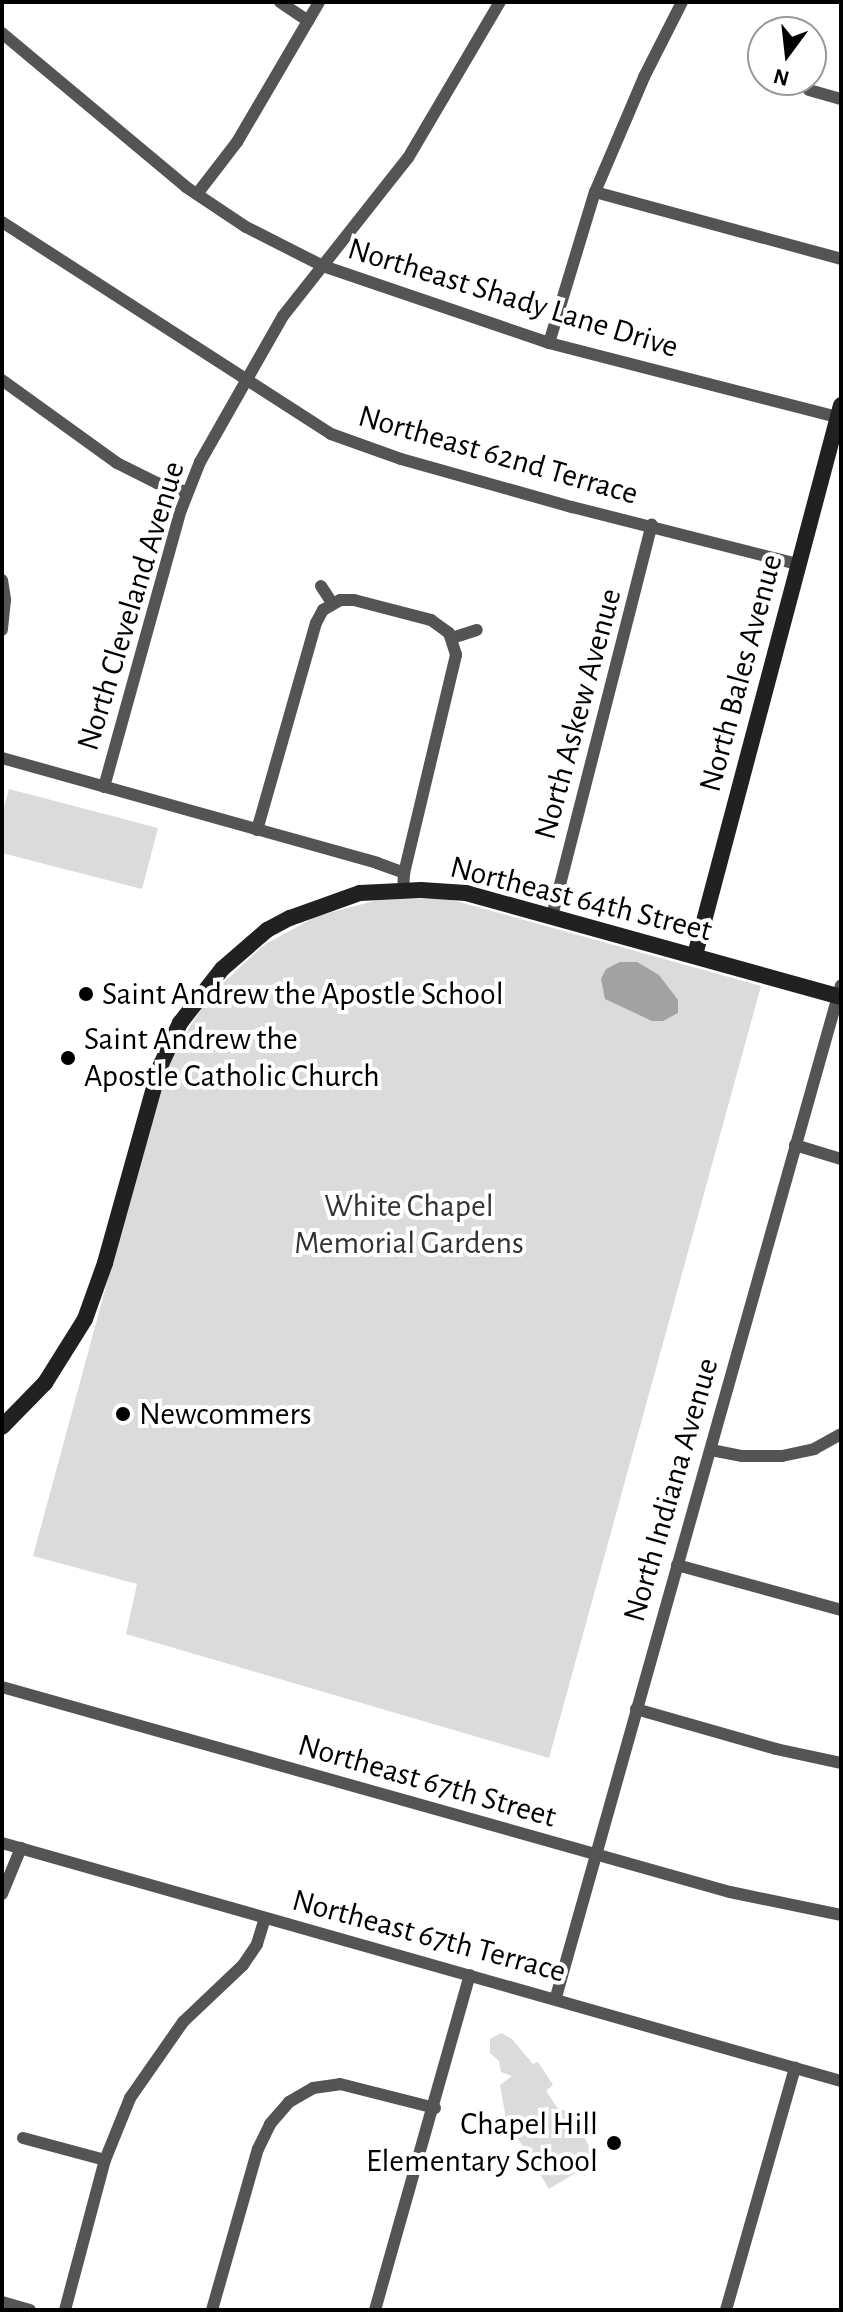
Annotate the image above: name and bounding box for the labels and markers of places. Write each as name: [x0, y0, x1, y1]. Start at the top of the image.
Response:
place label: Saint Andrew the Apostle School: [102, 975, 504, 1013]
marker: Saint Andrew the Apostle School: [77, 985, 95, 1003]
place label: Saint Andrew the Apostle Catholic Church: [84, 1021, 380, 1096]
marker: Saint Andrew the Apostle Catholic Church: [59, 1049, 77, 1067]
place label: Newcommers: [139, 1395, 312, 1433]
marker: Newcommers: [114, 1405, 132, 1423]
place label: Chapel Hill Elementary School: [366, 2106, 598, 2181]
marker: Chapel Hill Elementary School: [605, 2134, 623, 2152]

